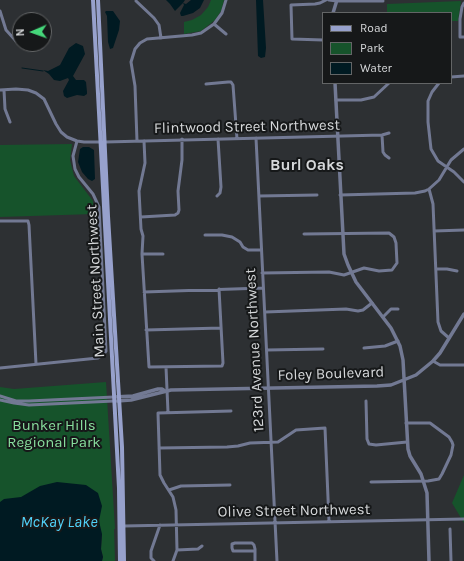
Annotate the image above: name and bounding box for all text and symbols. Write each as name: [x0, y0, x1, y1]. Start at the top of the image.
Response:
north arrow: [12, 12, 52, 52]
legend: [322, 12, 452, 84]
text: Road: [360, 21, 388, 35]
text: N: [14, 28, 27, 37]
text: Park: [360, 41, 384, 55]
text: Water: [360, 61, 392, 75]
street label: Flintwood Street Northwest: [154, 116, 340, 138]
district label: Burl Oaks: [270, 155, 344, 175]
street label: Main Street Northwest: [83, 204, 109, 358]
street label: 123rd Avenue Northwest: [242, 268, 268, 432]
street label: Foley Boulevard: [277, 363, 385, 385]
park label: Bunker Hills Regional Park: [7, 417, 101, 452]
street label: Olive Street Northwest: [218, 501, 370, 521]
water label: McKay Lake: [20, 512, 98, 532]

